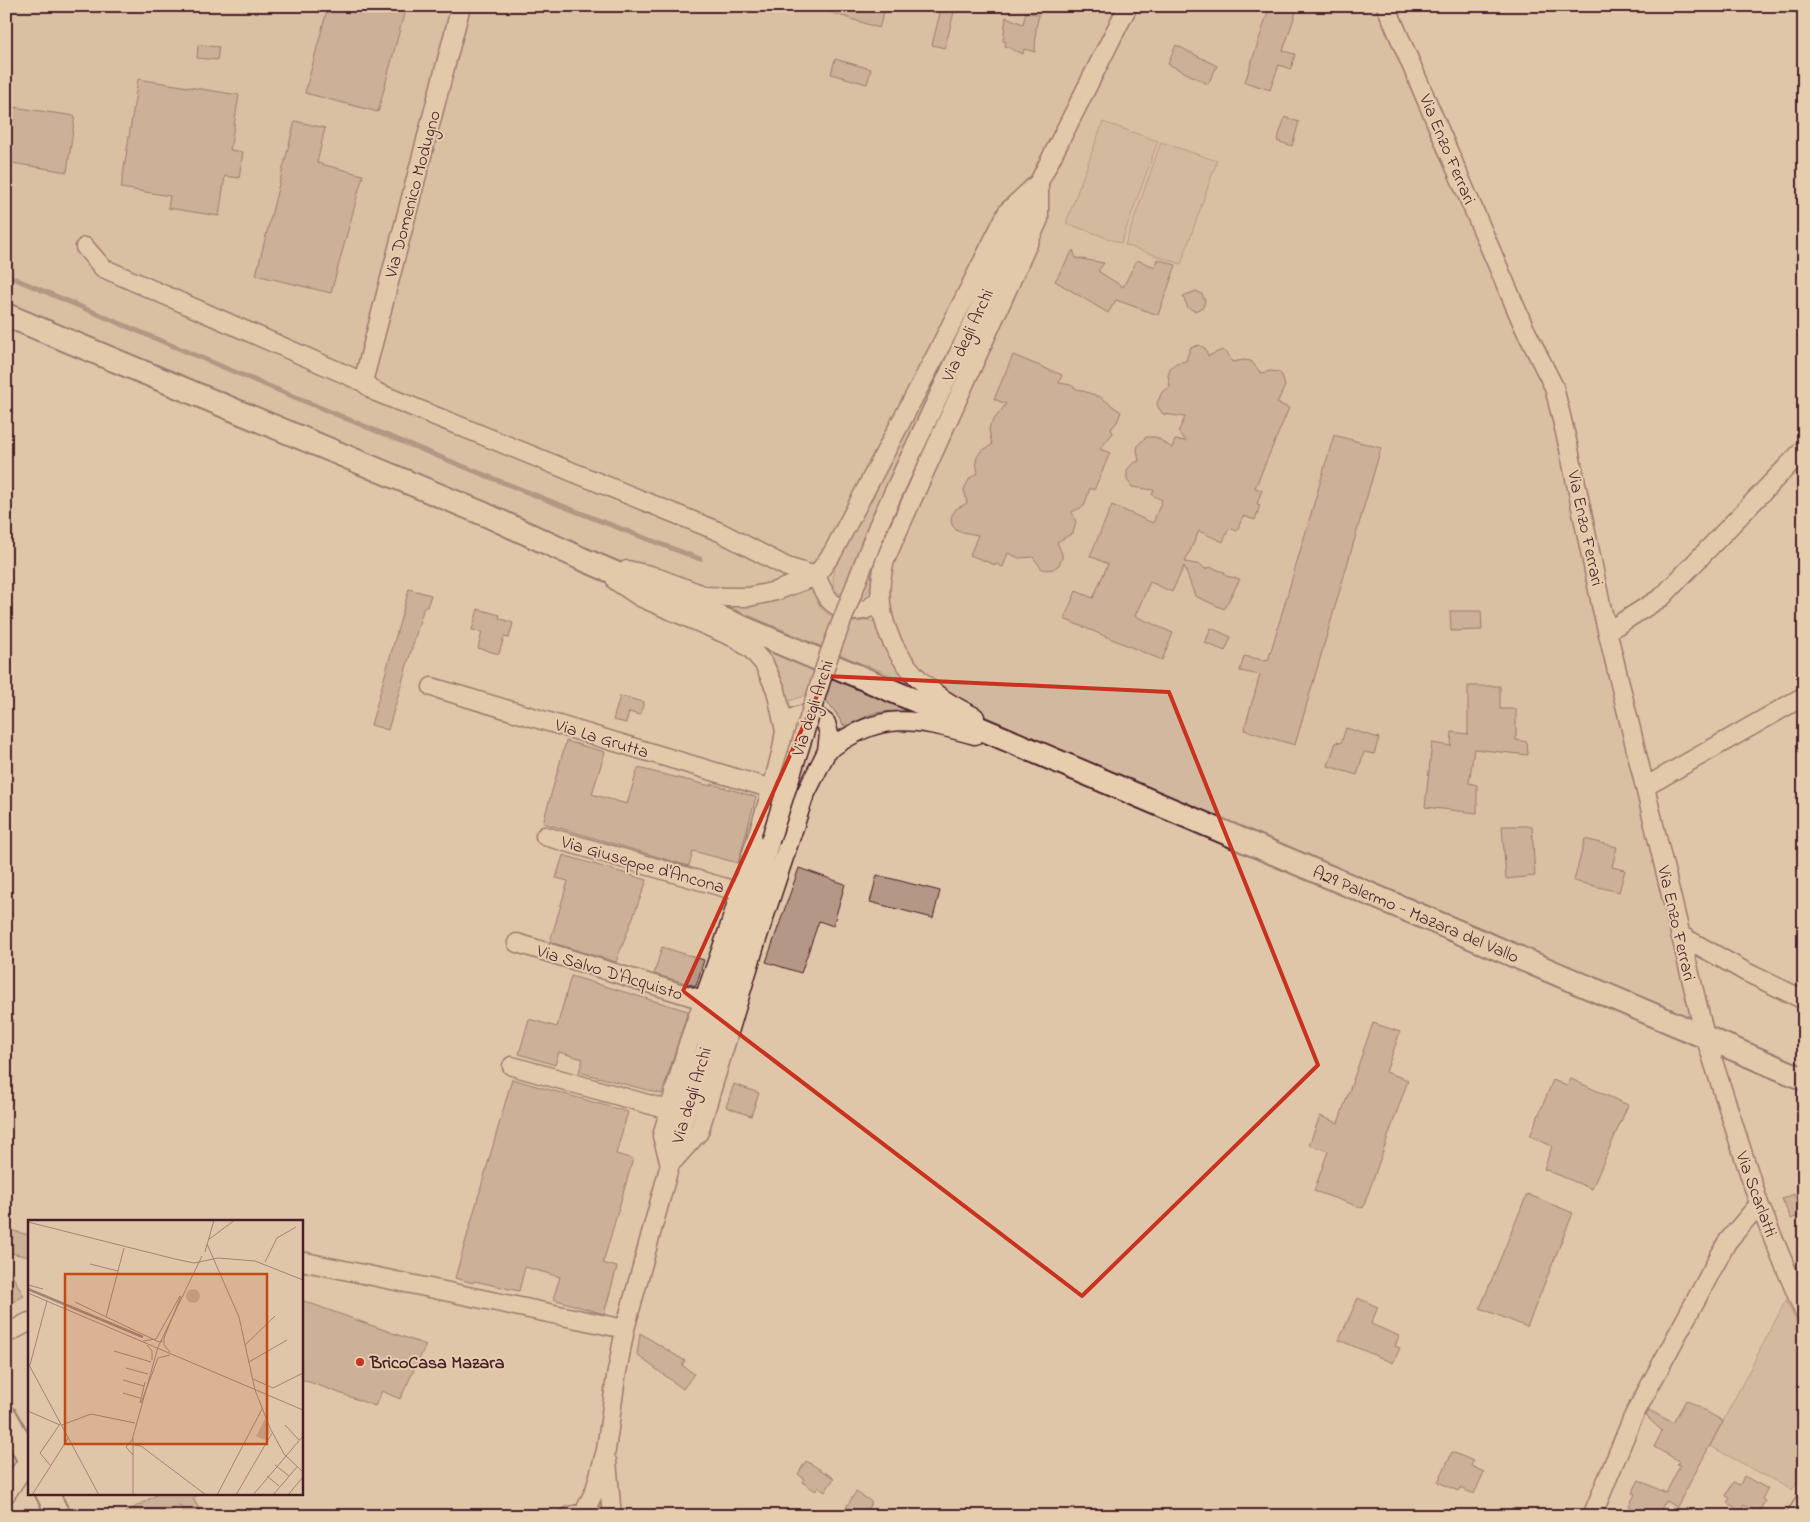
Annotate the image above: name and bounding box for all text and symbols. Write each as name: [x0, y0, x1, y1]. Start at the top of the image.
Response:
street label: Via Enzo Ferrari: [1411, 90, 1481, 209]
street label: Via Domenico Modugno: [379, 108, 450, 282]
street label: Via degli Archi: [936, 285, 1003, 388]
street label: Via Enzo Ferrari: [1559, 467, 1609, 589]
street label: Via degli Archi: [786, 657, 843, 761]
street label: Via La Grutta: [550, 713, 651, 766]
street label: Via Giuseppe d'Ancona: [557, 830, 727, 902]
street label: A29 Palermo - Mazara del Vallo: [1308, 860, 1522, 971]
street label: Via Enzo Ferrari: [1649, 862, 1701, 984]
street label: Via Salvo D'Acquisto: [532, 939, 686, 1009]
street label: Via degli Archi: [666, 1044, 721, 1148]
street label: Via Scarlatti: [1727, 1147, 1783, 1241]
inset map: [28, 1220, 302, 1494]
place label: BricoCasa Mazara: [369, 1351, 505, 1377]
marker: BricoCasa Mazara: [354, 1356, 366, 1368]

